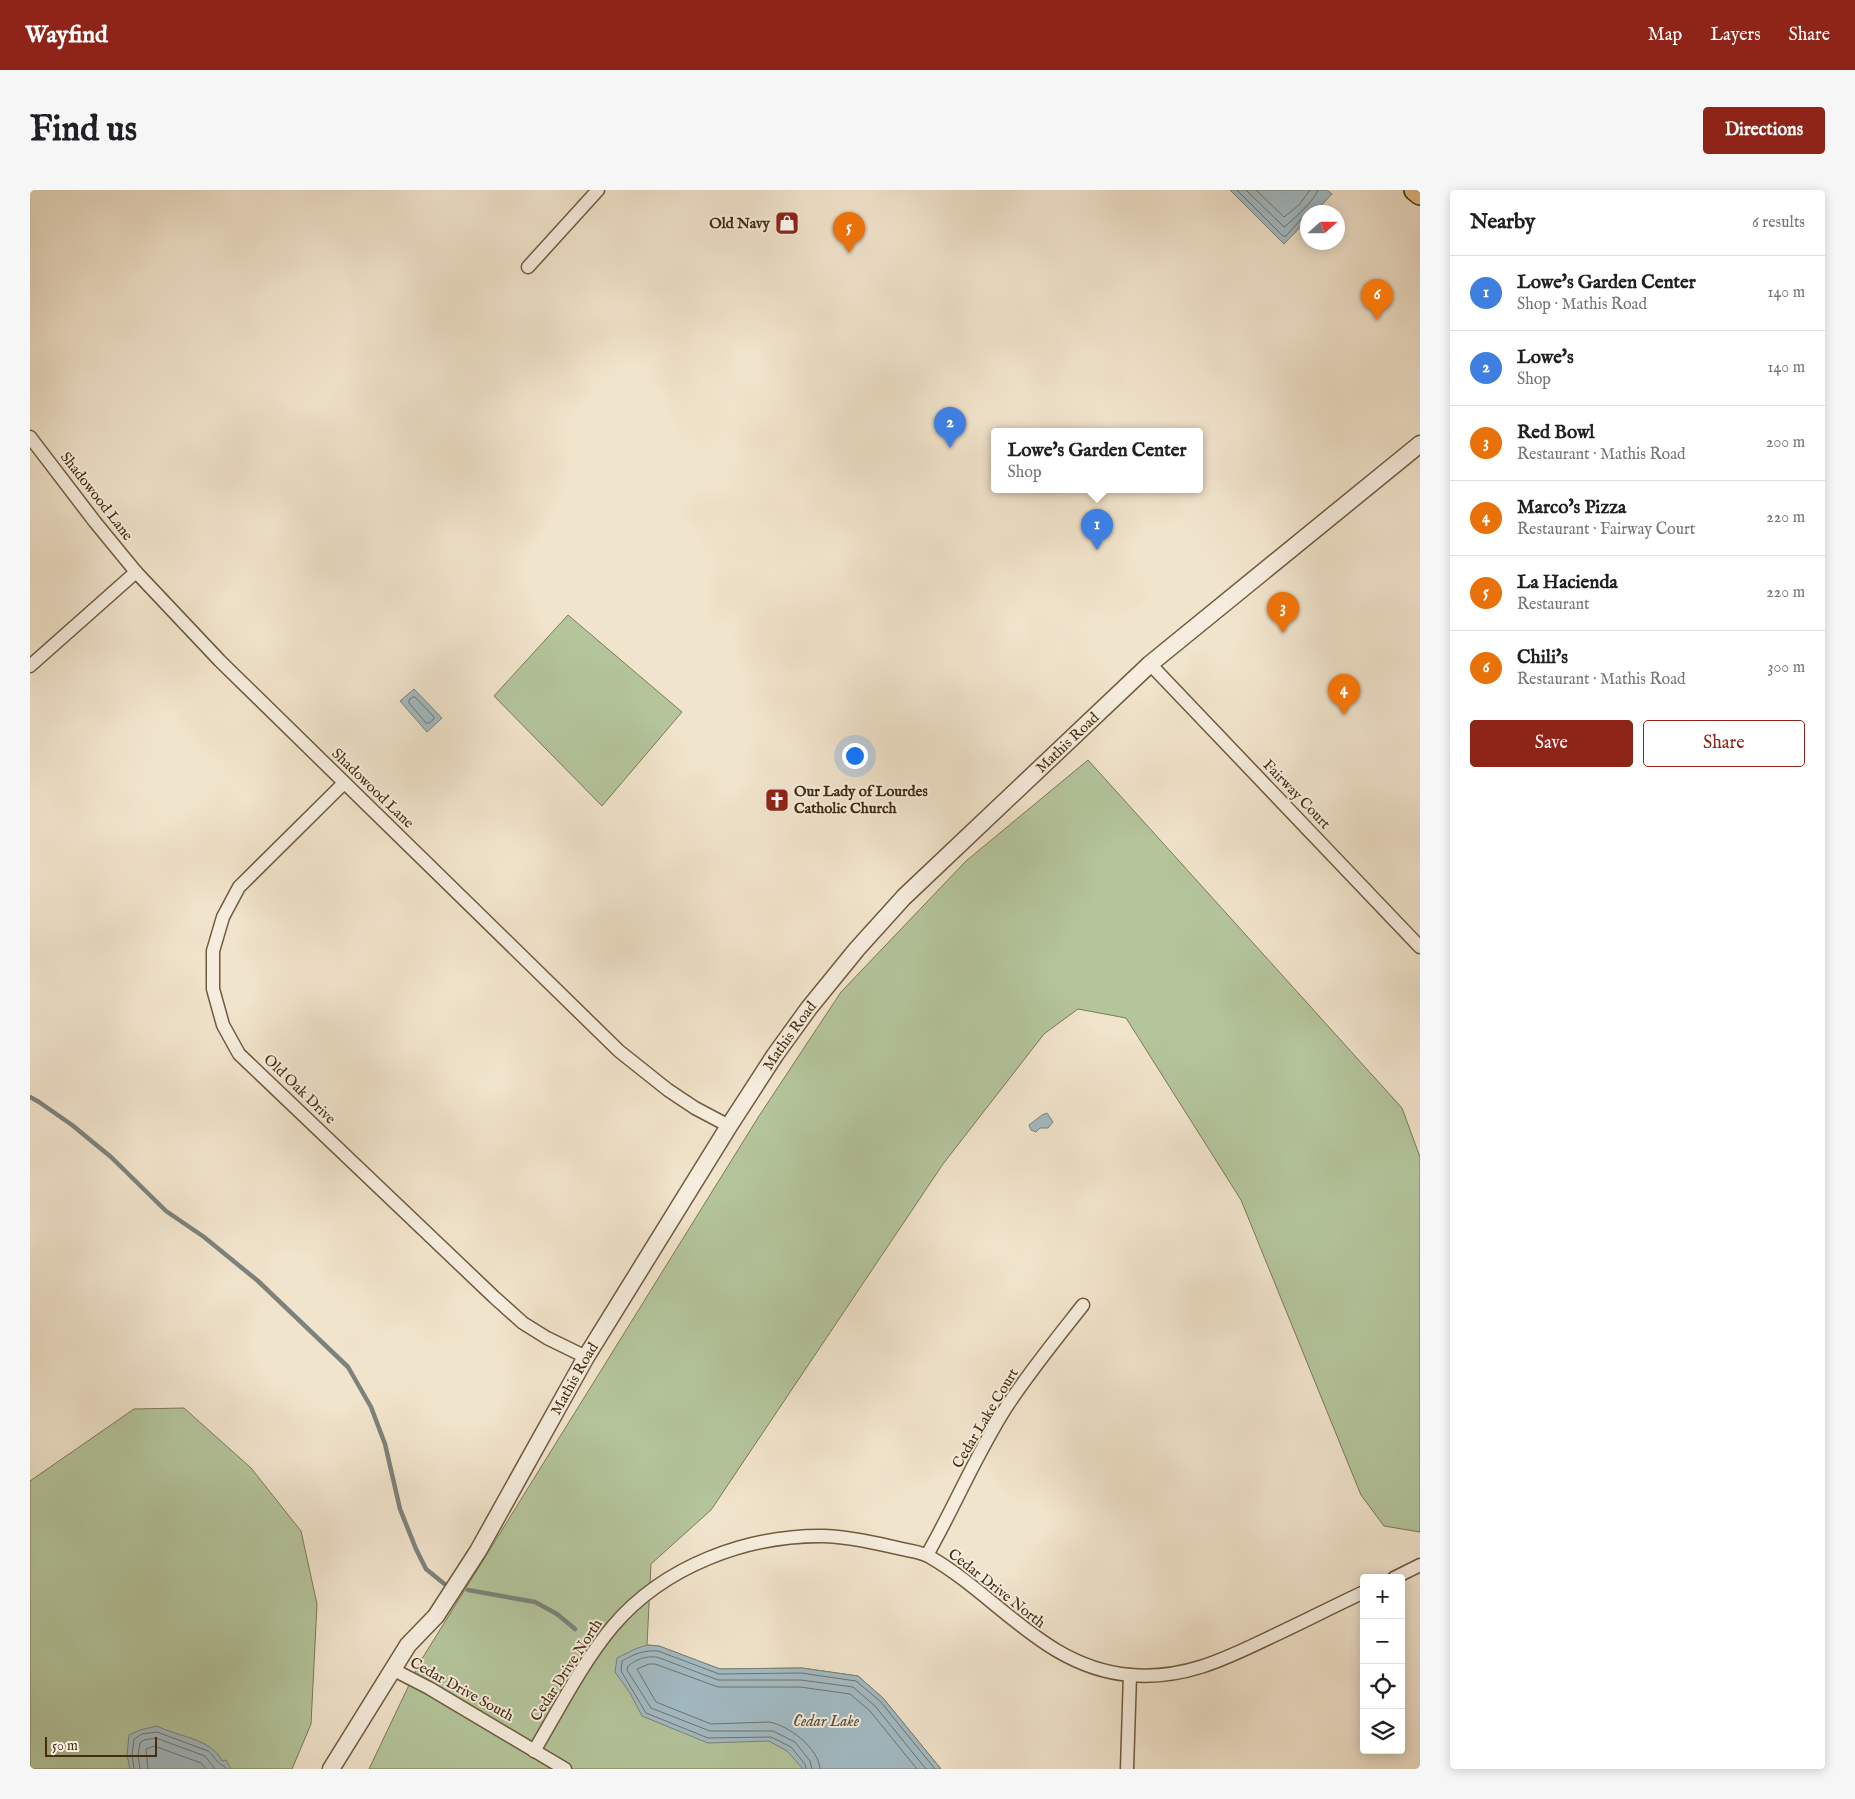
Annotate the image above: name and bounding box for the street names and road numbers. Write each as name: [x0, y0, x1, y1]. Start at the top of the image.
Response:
street label: Shadowood Lane: [56, 448, 137, 545]
street label: Mathis Road: [1032, 708, 1104, 777]
street label: Shadowood Lane: [327, 744, 418, 833]
street label: Fairway Court: [1259, 756, 1335, 833]
street label: Mathis Road: [759, 997, 821, 1074]
street label: Old Oak Drive: [260, 1050, 340, 1129]
street label: Mathis Road: [547, 1338, 603, 1418]
street label: Cedar Lake Court: [948, 1365, 1023, 1472]
street label: Cedar Drive North: [944, 1544, 1049, 1632]
street label: Cedar Drive North: [526, 1615, 607, 1725]
street label: Cedar Drive South: [407, 1653, 517, 1726]

